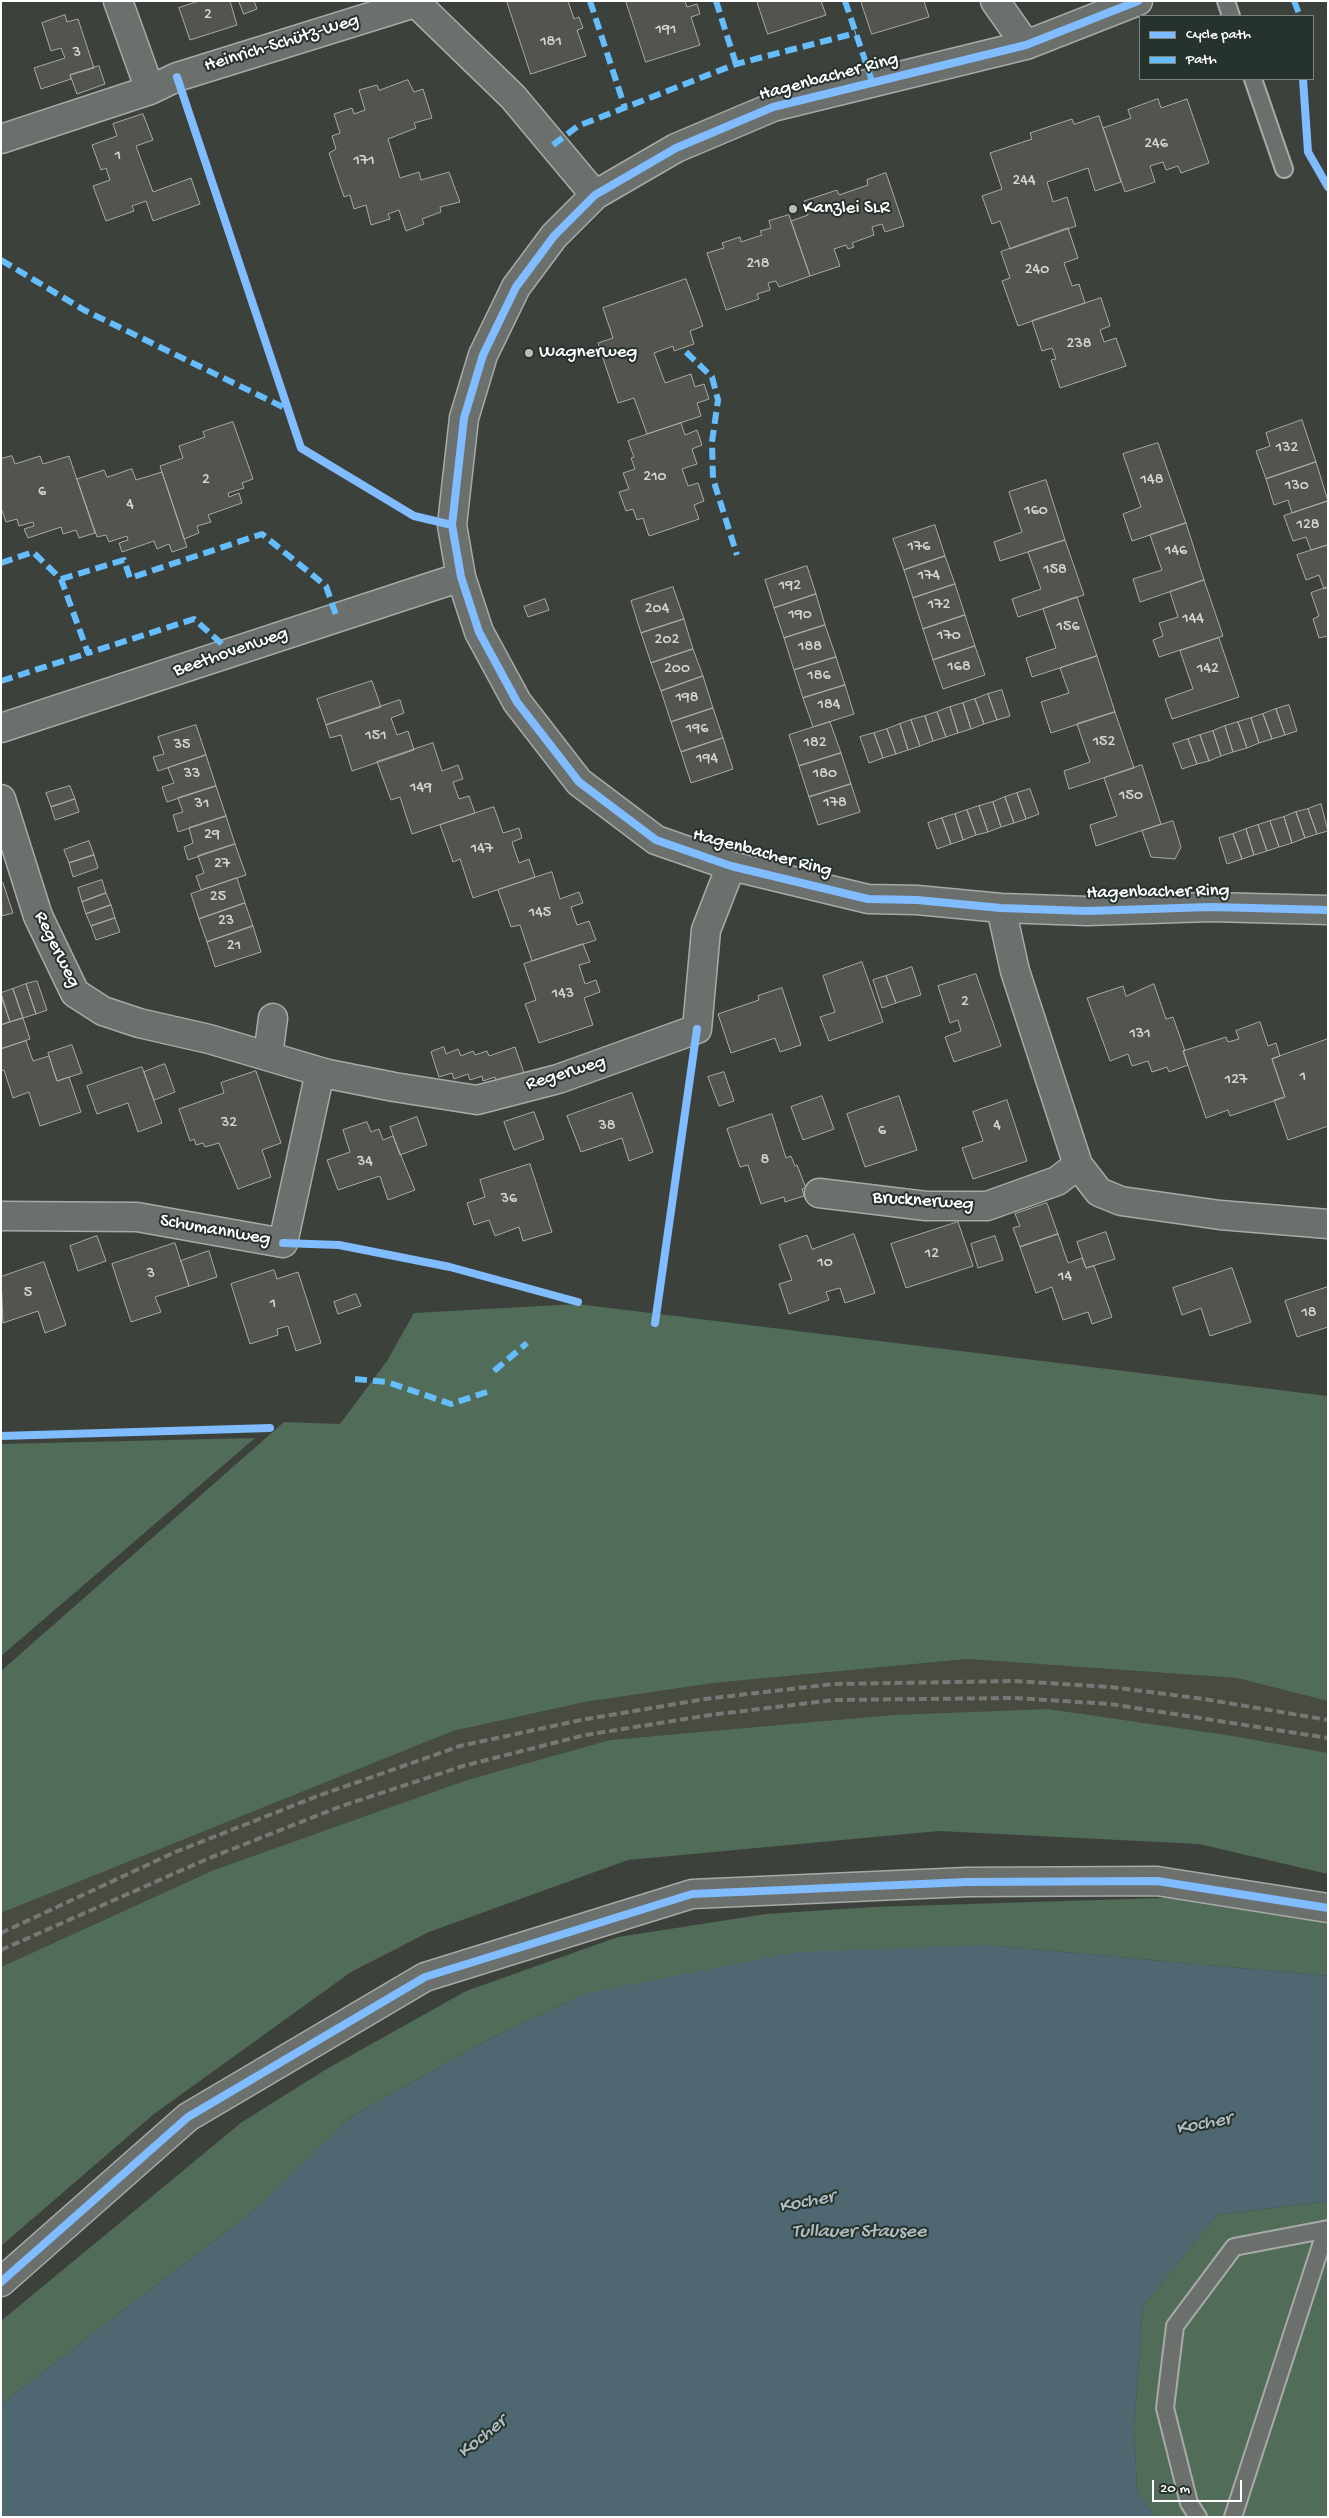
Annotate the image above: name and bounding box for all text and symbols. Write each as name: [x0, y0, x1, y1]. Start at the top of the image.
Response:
house number: 2: [204, 6, 212, 26]
street label: Heinrich-Schütz-Weg: [202, 10, 362, 78]
legend: [1139, 15, 1314, 80]
house number: 191: [656, 21, 676, 41]
text: Cycle path: [1186, 26, 1251, 44]
house number: 181: [540, 33, 562, 53]
house number: 3: [73, 44, 81, 64]
street label: Hagenbacher Ring: [757, 48, 901, 108]
text: Path: [1186, 51, 1217, 69]
house number: 246: [1144, 135, 1168, 155]
house number: 1: [115, 147, 121, 167]
house number: 171: [353, 152, 375, 172]
house number: 244: [1013, 172, 1035, 192]
place label: Kanzlei SLR: [803, 198, 890, 220]
marker: Kanzlei SLR: [787, 203, 799, 215]
house number: 218: [746, 255, 770, 275]
house number: 240: [1025, 261, 1049, 281]
house number: 238: [1067, 335, 1091, 355]
place label: Wagnerweg: [539, 342, 637, 364]
marker: Wagnerweg: [523, 347, 535, 359]
house number: 132: [1276, 439, 1298, 459]
house number: 210: [643, 468, 667, 488]
house number: 2: [202, 471, 210, 491]
house number: 148: [1141, 471, 1163, 491]
house number: 130: [1285, 477, 1309, 497]
house number: 6: [38, 483, 46, 503]
house number: 4: [126, 496, 134, 516]
house number: 160: [1024, 502, 1048, 522]
house number: 128: [1296, 516, 1320, 536]
house number: 176: [908, 538, 930, 558]
house number: 146: [1165, 542, 1187, 562]
house number: 158: [1043, 561, 1067, 581]
house number: 174: [918, 567, 940, 587]
house number: 192: [779, 577, 801, 597]
house number: 172: [928, 596, 950, 616]
house number: 204: [645, 600, 669, 620]
house number: 190: [788, 606, 812, 626]
house number: 144: [1182, 610, 1204, 630]
house number: 156: [1057, 618, 1079, 638]
street label: Beethovenweg: [171, 623, 291, 683]
house number: 170: [937, 627, 961, 647]
house number: 202: [655, 631, 679, 651]
house number: 188: [798, 638, 822, 658]
house number: 168: [947, 658, 971, 678]
house number: 200: [664, 660, 690, 680]
house number: 142: [1197, 660, 1219, 680]
house number: 186: [807, 667, 831, 687]
house number: 198: [675, 689, 699, 709]
house number: 184: [818, 696, 840, 716]
house number: 196: [686, 720, 708, 740]
house number: 151: [365, 727, 387, 747]
house number: 152: [1093, 733, 1115, 753]
house number: 182: [803, 734, 827, 754]
house number: 35: [174, 736, 190, 756]
house number: 194: [696, 750, 718, 770]
house number: 33: [184, 765, 200, 785]
house number: 180: [813, 765, 837, 785]
house number: 149: [410, 779, 432, 799]
house number: 150: [1119, 787, 1143, 807]
house number: 178: [823, 794, 847, 814]
house number: 31: [195, 795, 209, 815]
street label: Hagenbacher Ring: [690, 824, 834, 884]
house number: 29: [204, 826, 220, 846]
house number: 147: [471, 840, 493, 860]
house number: 27: [214, 855, 230, 875]
street label: Hagenbacher Ring: [1086, 880, 1230, 906]
house number: 25: [210, 888, 226, 908]
house number: 145: [529, 904, 551, 924]
street label: Regerweg: [28, 908, 84, 992]
house number: 23: [218, 912, 234, 932]
house number: 21: [227, 937, 241, 957]
house number: 143: [552, 985, 574, 1005]
house number: 2: [961, 993, 969, 1013]
house number: 131: [1129, 1025, 1151, 1045]
street label: Regerweg: [523, 1051, 609, 1097]
house number: 1: [1300, 1068, 1306, 1088]
house number: 127: [1225, 1071, 1247, 1091]
house number: 32: [221, 1114, 237, 1134]
house number: 38: [598, 1117, 616, 1137]
house number: 4: [993, 1117, 1001, 1137]
house number: 6: [878, 1122, 886, 1142]
house number: 8: [761, 1151, 769, 1171]
house number: 34: [357, 1153, 373, 1173]
street label: Brucknerweg: [872, 1187, 974, 1217]
house number: 36: [501, 1190, 517, 1210]
street label: Schumannweg: [158, 1210, 272, 1252]
house number: 12: [925, 1245, 939, 1265]
house number: 10: [817, 1254, 833, 1274]
house number: 3: [147, 1265, 155, 1285]
house number: 14: [1058, 1268, 1072, 1288]
house number: 5: [24, 1284, 32, 1304]
house number: 1: [270, 1295, 276, 1315]
house number: 18: [1301, 1304, 1317, 1324]
water label: Kocher: [1174, 2108, 1234, 2142]
water label: Kocher: [777, 2186, 837, 2220]
water label: Tullauer Stausee: [792, 2221, 926, 2245]
water label: Kocher: [454, 2411, 512, 2465]
scale bar: [1154, 2470, 1244, 2502]
text: 20 m: [1160, 2480, 1190, 2498]

